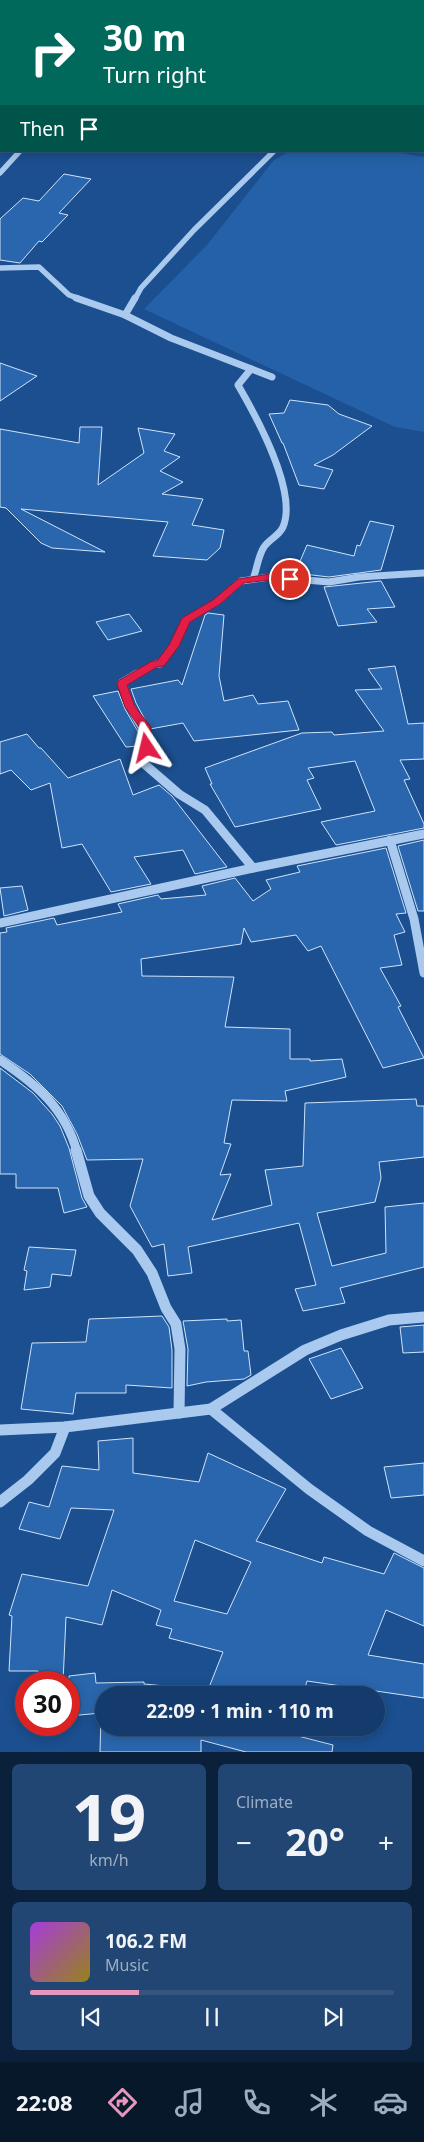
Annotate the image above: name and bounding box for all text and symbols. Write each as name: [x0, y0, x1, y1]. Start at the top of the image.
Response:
text: 30 m: [103, 14, 186, 61]
icon: right: [20, 20, 85, 85]
text: Turn right: [103, 59, 206, 89]
icon: arrive: [75, 115, 103, 143]
text: Then: [20, 116, 65, 142]
pin: [269, 558, 311, 600]
icon: arrive: [276, 565, 304, 593]
position arrow: [120, 721, 172, 773]
speed limit sign: 30: [15, 1671, 80, 1736]
text: 22:09 · 1 min · 110 m: [146, 1698, 334, 1724]
text: 19: [72, 1772, 146, 1860]
text: Climate: [236, 1791, 293, 1813]
text: 20°: [285, 1815, 345, 1867]
text: −: [236, 1823, 252, 1861]
text: +: [378, 1823, 394, 1861]
text: km/h: [89, 1849, 129, 1871]
text: 106.2 FM: [105, 1928, 187, 1954]
text: Music: [105, 1954, 149, 1976]
icon: previous: [77, 2003, 105, 2031]
icon: pause: [198, 2003, 226, 2031]
icon: next: [319, 2003, 347, 2031]
icon: directions: [105, 2085, 140, 2120]
icon: music: [172, 2085, 207, 2120]
icon: phone: [239, 2085, 274, 2120]
icon: climate: [306, 2085, 341, 2120]
icon: car: [373, 2085, 408, 2120]
text: 22:08: [16, 2087, 73, 2117]

